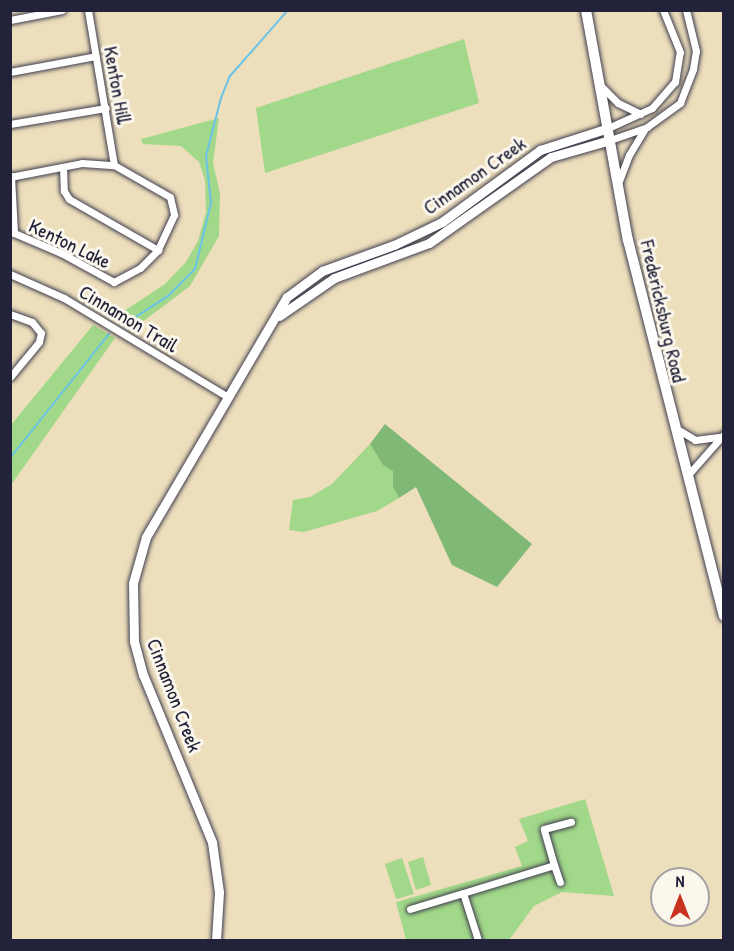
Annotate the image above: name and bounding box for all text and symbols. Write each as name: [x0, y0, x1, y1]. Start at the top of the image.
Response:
street label: Kenton Hill: [99, 44, 137, 126]
street label: Cinnamon Creek: [418, 131, 530, 219]
street label: Kenton Lake: [25, 213, 115, 273]
street label: Fredericksburg Road: [636, 238, 692, 384]
street label: Cinnamon Trail: [75, 279, 183, 357]
street label: Cinnamon Creek: [142, 635, 208, 755]
north arrow: [650, 867, 710, 927]
text: N: [676, 870, 684, 892]

